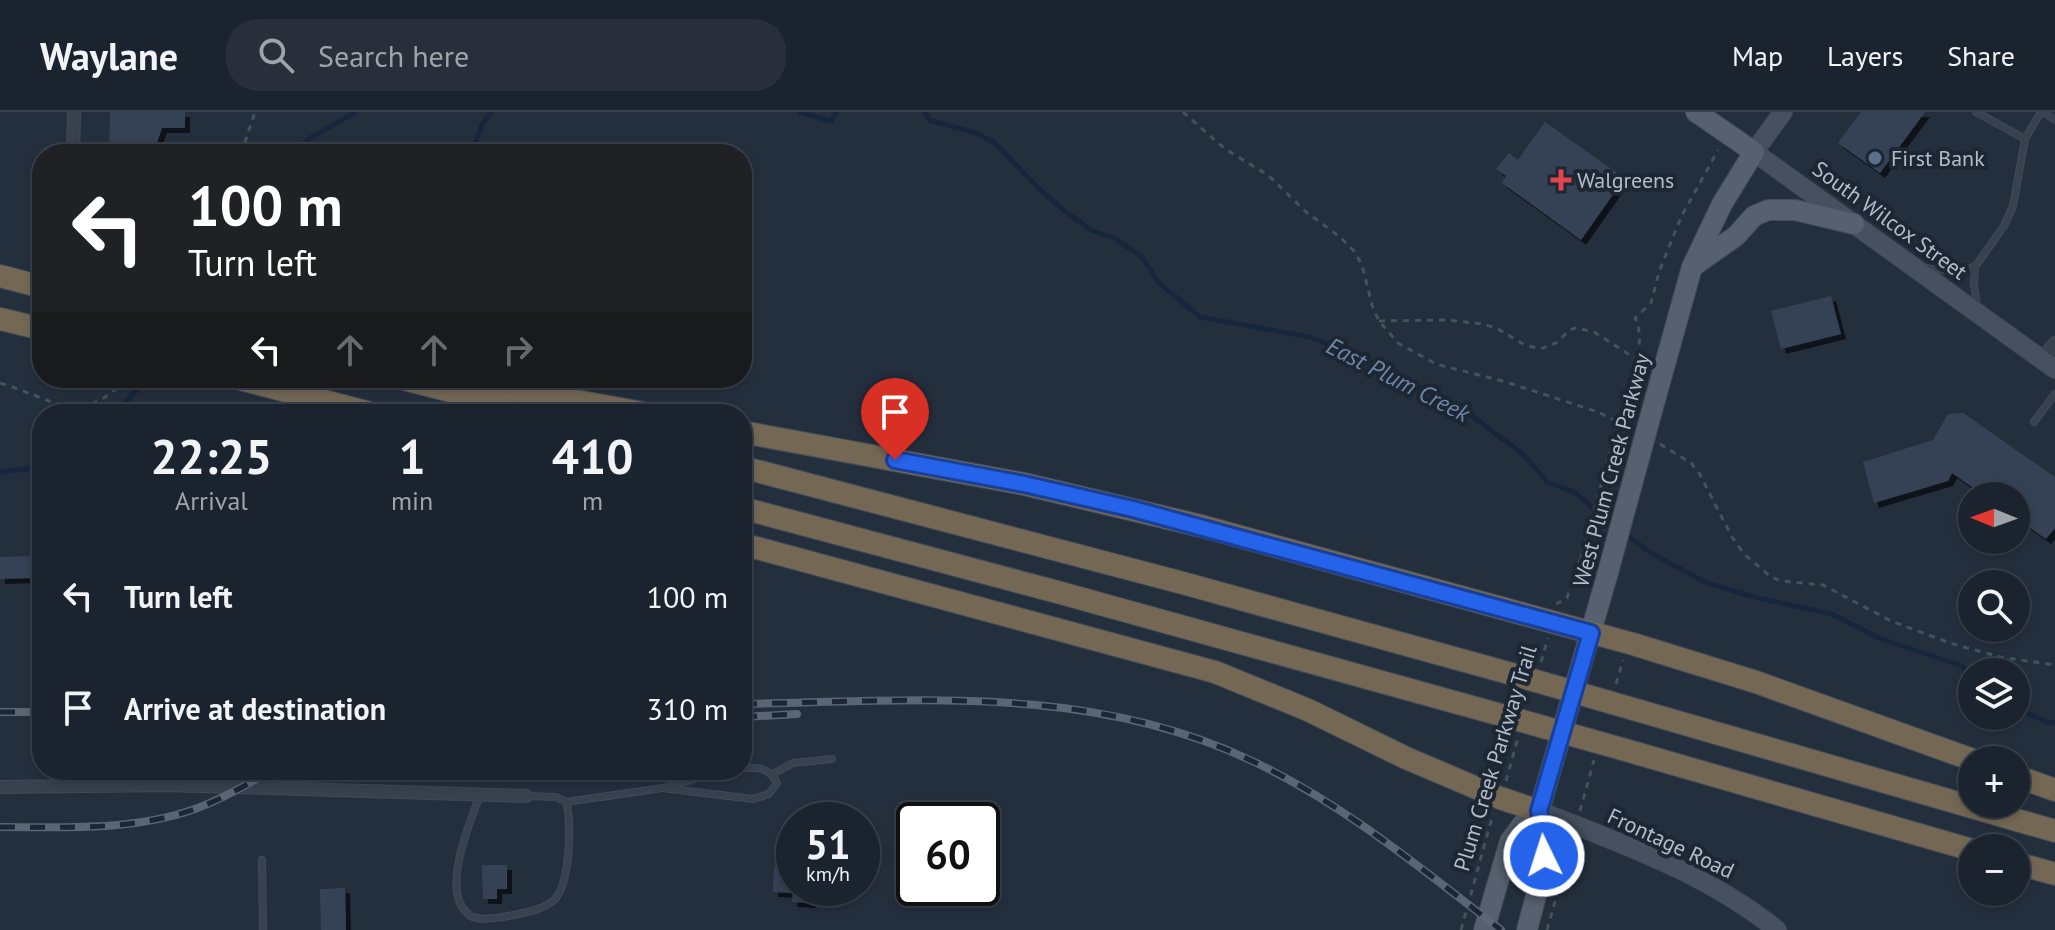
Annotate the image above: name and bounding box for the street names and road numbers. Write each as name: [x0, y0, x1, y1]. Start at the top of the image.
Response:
street label: South Wilcox Street: [1807, 155, 1973, 286]
street label: West Plum Creek Parkway: [1566, 349, 1656, 590]
street label: Plum Creek Parkway Trail: [1447, 641, 1543, 874]
street label: Frontage Road: [1603, 801, 1739, 885]

